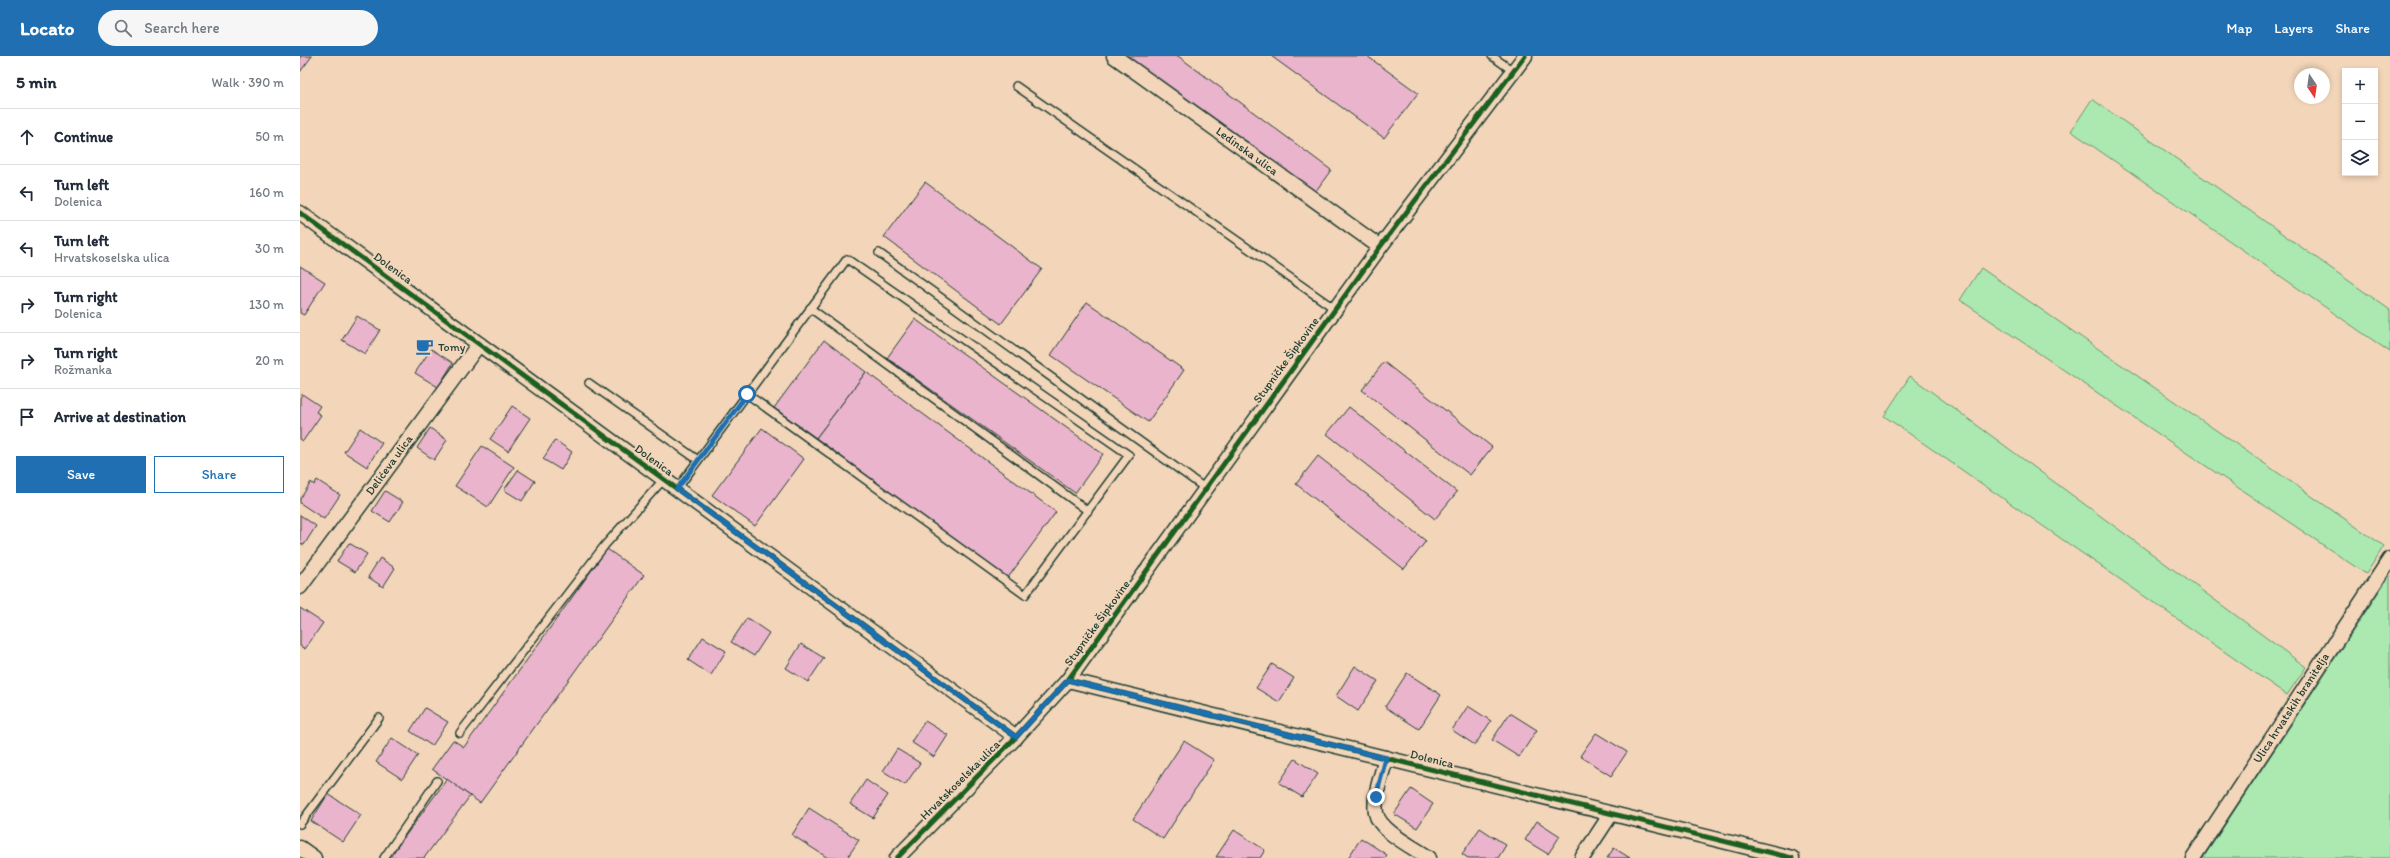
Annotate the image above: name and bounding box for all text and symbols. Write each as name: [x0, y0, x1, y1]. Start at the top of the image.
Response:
search box: [98, 10, 378, 46]
text: Locato: [20, 17, 74, 40]
icon: search: [112, 17, 134, 39]
text: Search here: [144, 19, 220, 37]
text: Map: [2227, 20, 2252, 37]
text: Layers: [2274, 20, 2313, 37]
text: Share: [2335, 20, 2370, 37]
north arrow: [2294, 68, 2330, 104]
map controls: [2342, 68, 2378, 176]
button: +: [2342, 68, 2378, 104]
text: 5 min: [16, 72, 56, 92]
text: Walk · 390 m: [212, 75, 284, 90]
button: −: [2342, 104, 2378, 140]
street label: Ledinska ulica: [1213, 124, 1281, 179]
icon: ahead: [16, 126, 38, 148]
text: Continue: [54, 128, 113, 146]
text: 50 m: [255, 129, 284, 144]
button: layers: [2342, 140, 2378, 176]
text: Turn left: [54, 176, 109, 194]
icon: left: [16, 182, 38, 204]
text: 160 m: [249, 185, 284, 200]
text: Dolenica: [54, 194, 102, 209]
text: Turn left: [54, 232, 109, 250]
icon: left: [16, 238, 38, 260]
text: 30 m: [255, 241, 284, 256]
street label: Dolenica: [371, 249, 416, 287]
text: Hrvatskoselska ulica: [54, 250, 170, 265]
text: Turn right: [54, 288, 118, 306]
icon: right: [16, 294, 38, 316]
text: 130 m: [249, 297, 284, 312]
text: Dolenica: [54, 306, 102, 321]
street label: Stupničke Šipkovine: [1250, 314, 1322, 406]
cafe icon: Tomy: [415, 337, 435, 357]
place label: Tomy: [438, 340, 466, 354]
text: Turn right: [54, 344, 118, 362]
icon: right: [16, 350, 38, 372]
text: 20 m: [255, 353, 284, 368]
text: Rožmanka: [54, 362, 112, 377]
route start: [738, 385, 756, 403]
icon: arrive: [16, 406, 38, 428]
text: Arrive at destination: [54, 408, 186, 426]
street label: Delićeva ulica: [362, 432, 416, 498]
street label: Dolenica: [632, 441, 677, 479]
button: Save: [16, 456, 146, 493]
button: Share: [154, 456, 284, 493]
street label: Stupničke Šipkovine: [1061, 577, 1133, 669]
street label: Ulica hrvatskih branitelja: [2250, 650, 2332, 766]
street label: Hrvatskoselska ulica: [917, 737, 1003, 823]
street label: Dolenica: [1409, 747, 1456, 771]
route end: [1367, 788, 1385, 806]

